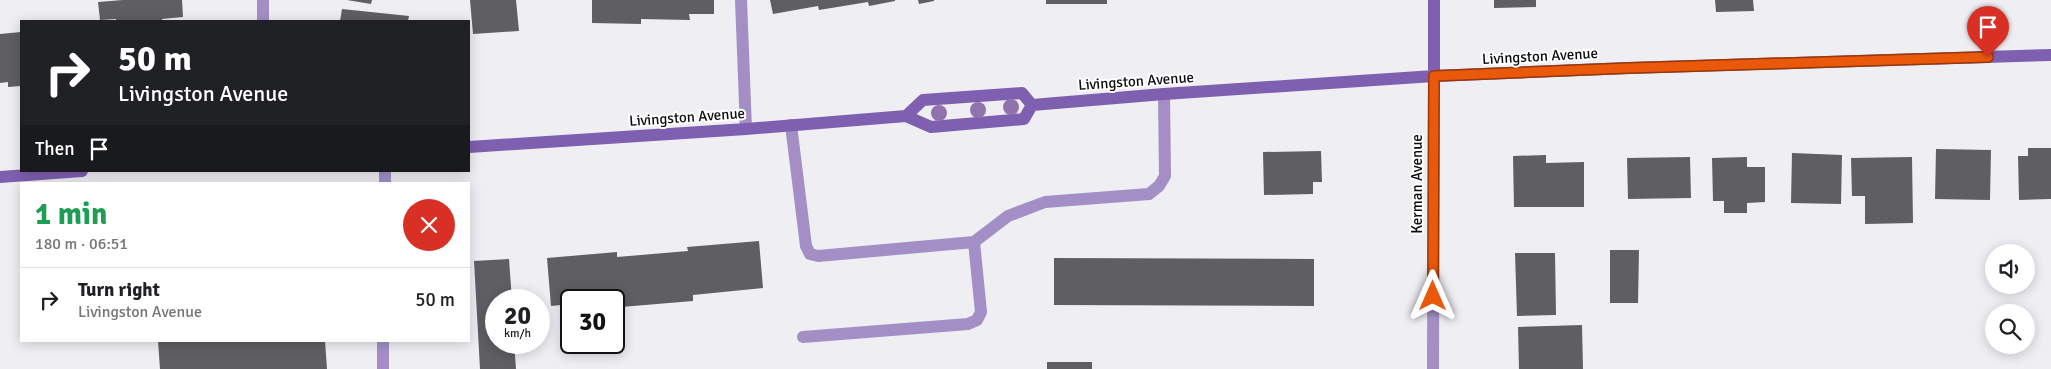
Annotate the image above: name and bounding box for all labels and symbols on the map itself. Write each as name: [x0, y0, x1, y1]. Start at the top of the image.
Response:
pin: [1967, 6, 2009, 57]
street label: Livingston Avenue: [1482, 44, 1598, 68]
street label: Livingston Avenue: [1077, 68, 1195, 94]
street label: Livingston Avenue: [628, 104, 746, 130]
street label: Kerman Avenue: [1408, 134, 1426, 234]
position arrow: [1406, 269, 1458, 321]
speed limit sign: 30: [560, 289, 625, 354]

